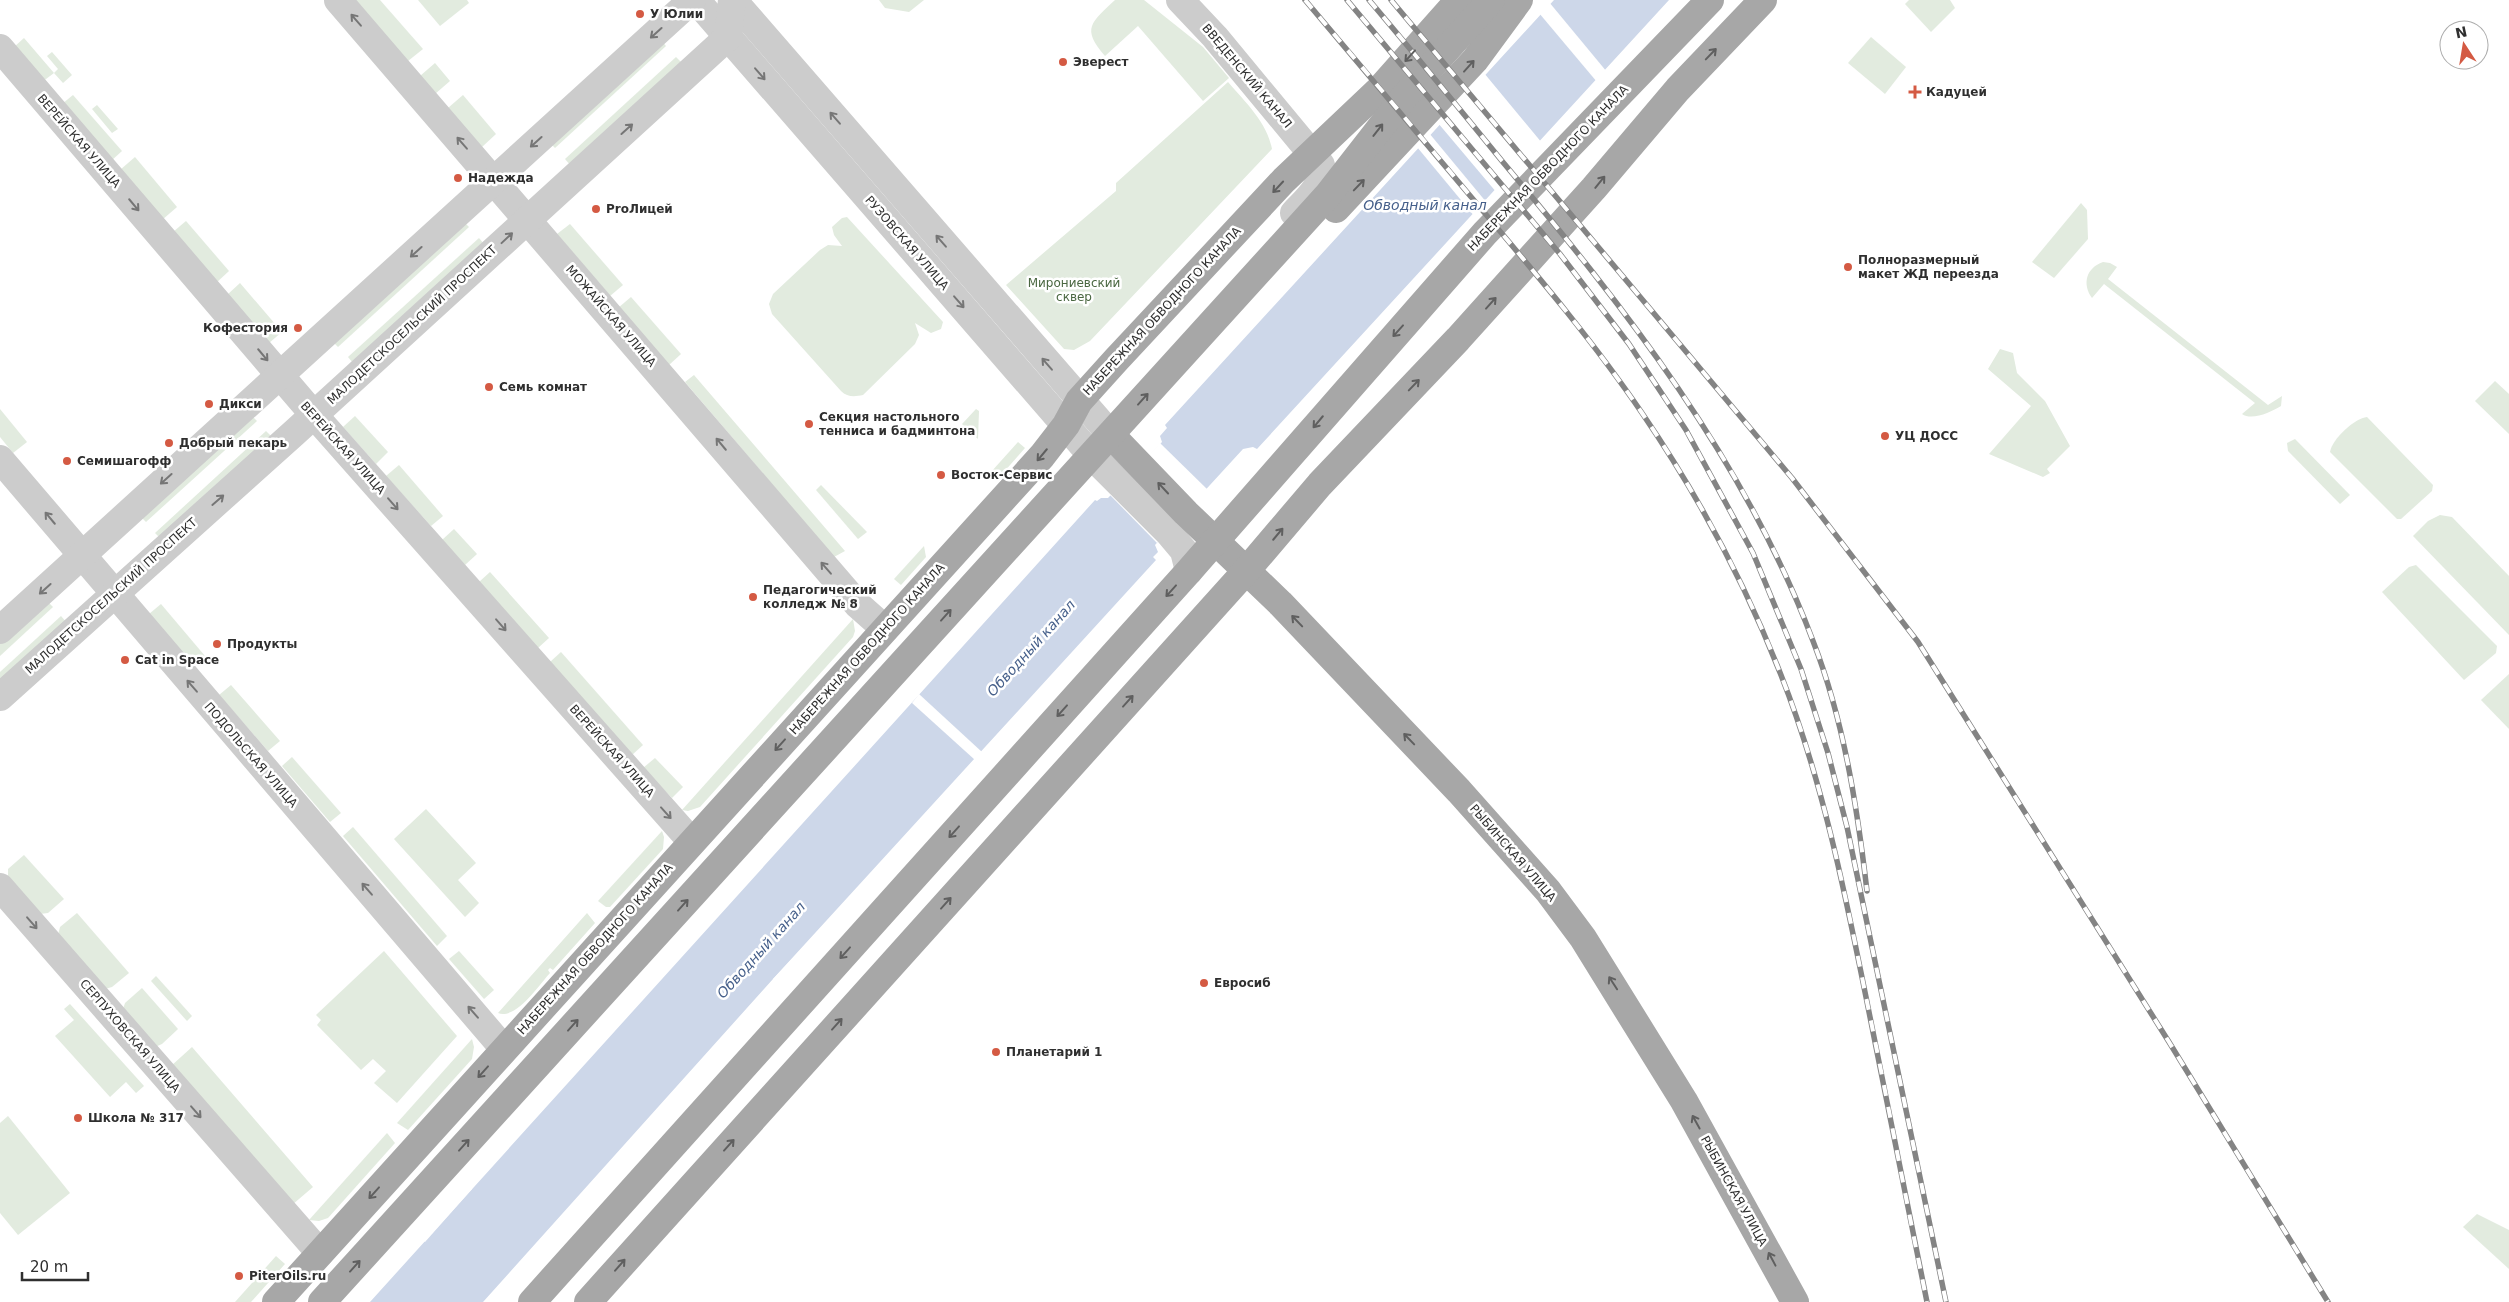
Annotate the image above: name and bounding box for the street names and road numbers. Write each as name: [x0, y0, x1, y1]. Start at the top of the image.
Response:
street label: ВВЕДЕНСКИЙ КАНАЛ: [1199, 20, 1295, 131]
street label: НАБЕРЕЖНАЯ ОБВОДНОГО КАНАЛА: [1465, 82, 1632, 254]
street label: ВЕРЕЙСКАЯ УЛИЦА: [34, 91, 125, 191]
street label: РУЗОВСКАЯ УЛИЦА: [862, 193, 952, 293]
street label: НАБЕРЕЖНАЯ ОБВОДНОГО КАНАЛА: [1080, 223, 1244, 398]
street label: МАЛОДЕТСКОСЕЛЬСКИЙ ПРОСПЕКТ: [324, 242, 500, 407]
street label: МОЖАЙСКАЯ УЛИЦА: [563, 262, 660, 370]
street label: ВЕРЕЙСКАЯ УЛИЦА: [298, 398, 390, 498]
street label: МАЛОДЕТСКОСЕЛЬСКИЙ ПРОСПЕКТ: [22, 514, 200, 677]
street label: НАБЕРЕЖНАЯ ОБВОДНОГО КАНАЛА: [786, 560, 948, 737]
street label: ПОДОЛЬСКАЯ УЛИЦА: [202, 700, 301, 811]
street label: ВЕРЕЙСКАЯ УЛИЦА: [567, 701, 659, 801]
street label: РЫБИНСКАЯ УЛИЦА: [1467, 802, 1560, 905]
street label: НАБЕРЕЖНАЯ ОБВОДНОГО КАНАЛА: [514, 860, 676, 1037]
street label: СЕРПУХОВСКАЯ УЛИЦА: [77, 976, 184, 1096]
street label: РЫБИНСКАЯ УЛИЦА: [1698, 1133, 1771, 1249]

